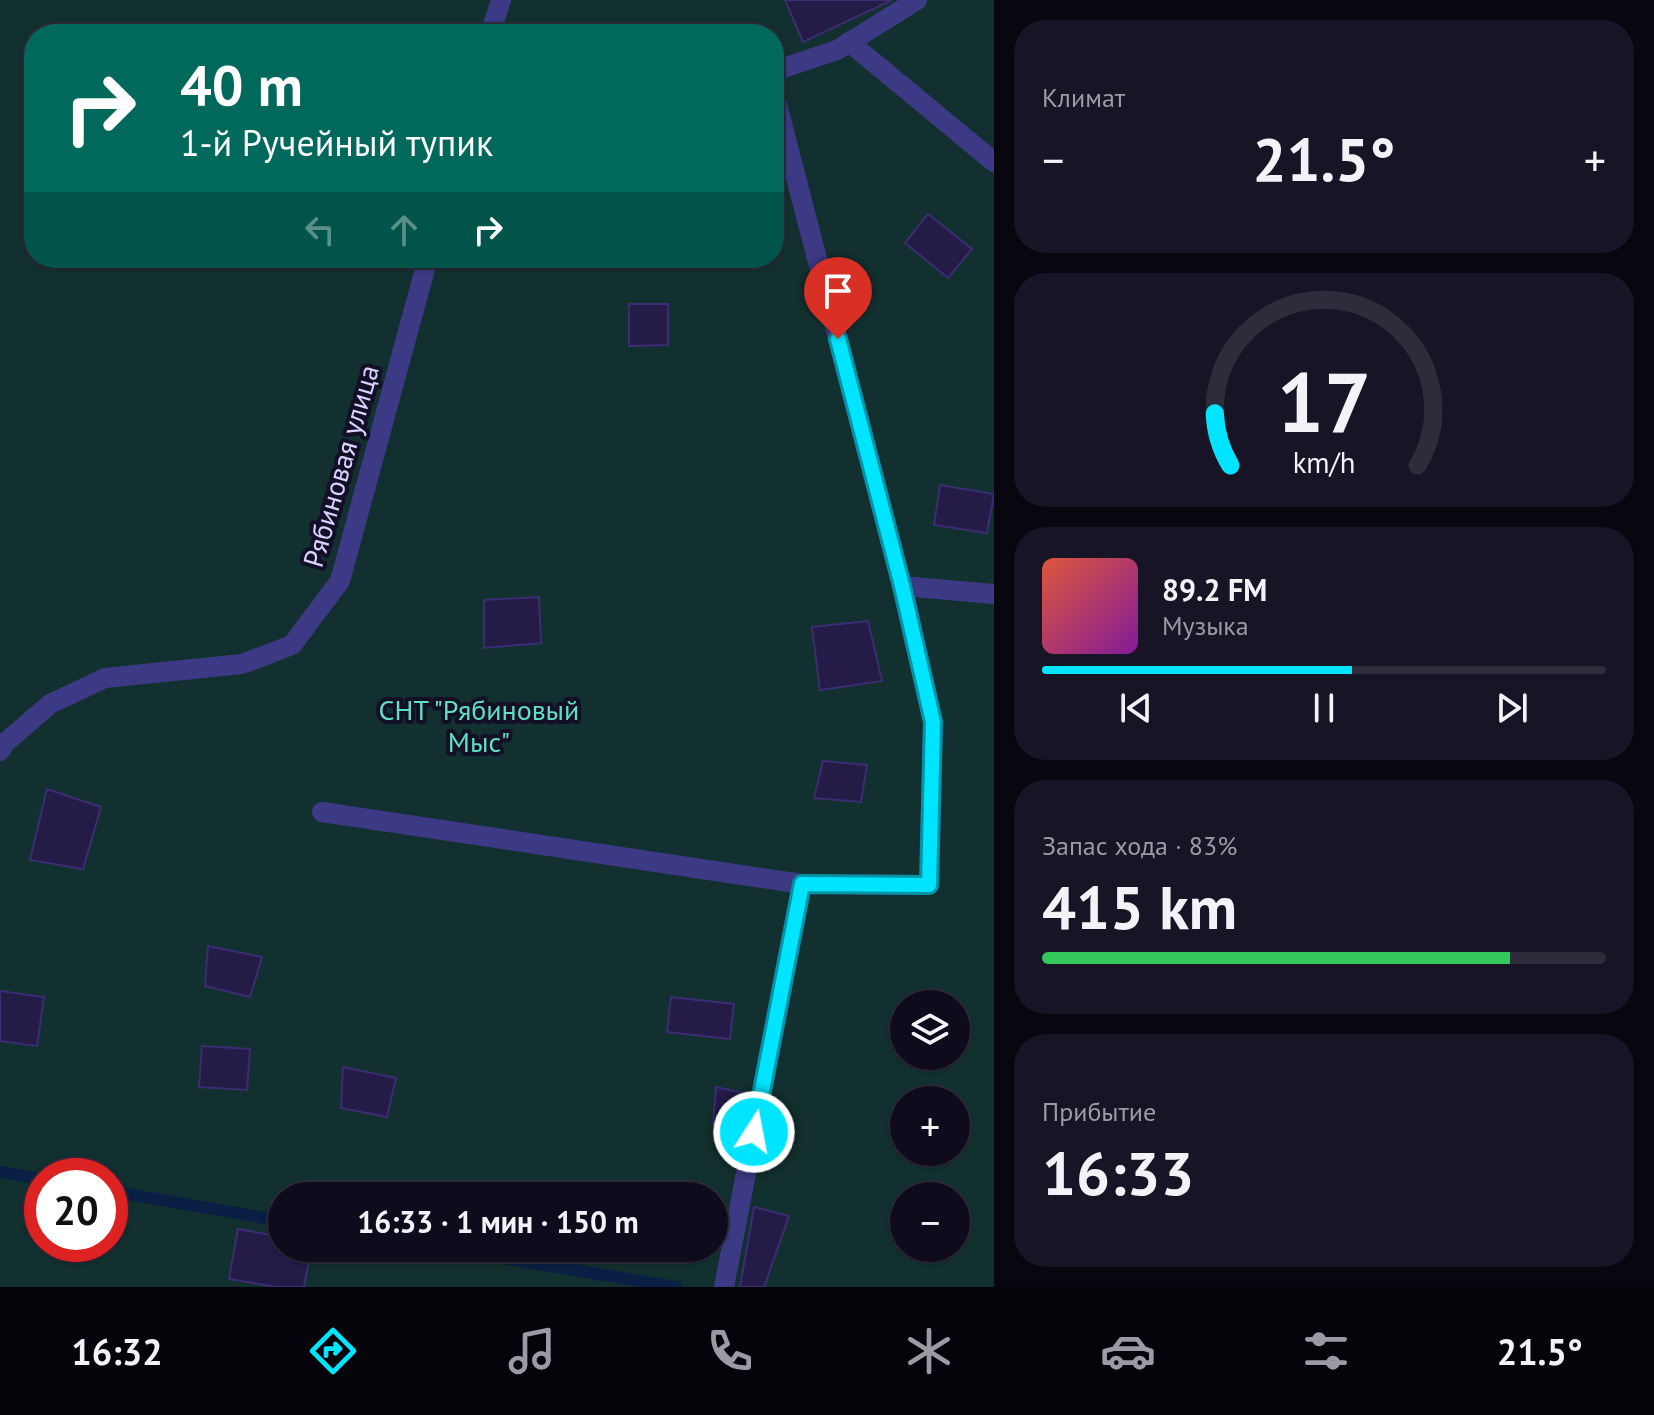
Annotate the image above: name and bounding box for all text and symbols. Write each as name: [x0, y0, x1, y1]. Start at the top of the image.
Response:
text: 40 m: [180, 49, 303, 121]
icon: right: [48, 56, 152, 160]
text: Климат: [1042, 81, 1125, 114]
text: 1-й Ручейный тупик: [180, 119, 493, 166]
text: 21.5°: [1252, 120, 1396, 198]
text: −: [1042, 131, 1064, 188]
text: +: [1584, 131, 1606, 188]
icon: left: [298, 208, 342, 252]
icon: ahead: [382, 208, 426, 252]
icon: right: [466, 208, 510, 252]
pin: [804, 257, 872, 339]
icon: arrive: [816, 269, 860, 313]
text: 17: [1277, 347, 1371, 455]
street label: Рябиновая улица: [294, 360, 387, 571]
text: km/h: [1293, 444, 1355, 481]
text: 89.2 FM: [1162, 570, 1267, 609]
text: Музыка: [1162, 609, 1249, 642]
icon: previous: [1114, 686, 1158, 730]
icon: pause: [1302, 686, 1346, 730]
icon: next: [1490, 686, 1534, 730]
park label: СНТ "Рябиновый Мыс": [379, 691, 579, 760]
text: Запас хода · 83%: [1042, 829, 1237, 862]
text: 415 km: [1042, 868, 1237, 946]
map controls: [890, 990, 970, 1262]
button: layers: [890, 990, 970, 1070]
button: +: [890, 1086, 970, 1166]
position arrow: [712, 1090, 796, 1174]
text: Прибытие: [1042, 1095, 1156, 1128]
text: 16:33: [1042, 1134, 1194, 1212]
speed limit sign: 20: [24, 1158, 128, 1262]
button: −: [890, 1182, 970, 1262]
text: 16:33 · 1 мин · 150 m: [357, 1202, 639, 1241]
icon: directions: [305, 1323, 361, 1379]
icon: music: [504, 1323, 560, 1379]
icon: phone: [702, 1323, 758, 1379]
icon: climate: [901, 1323, 957, 1379]
icon: car: [1100, 1323, 1156, 1379]
icon: filters: [1298, 1323, 1354, 1379]
text: 16:32: [71, 1328, 163, 1375]
text: 21.5°: [1497, 1328, 1583, 1375]

